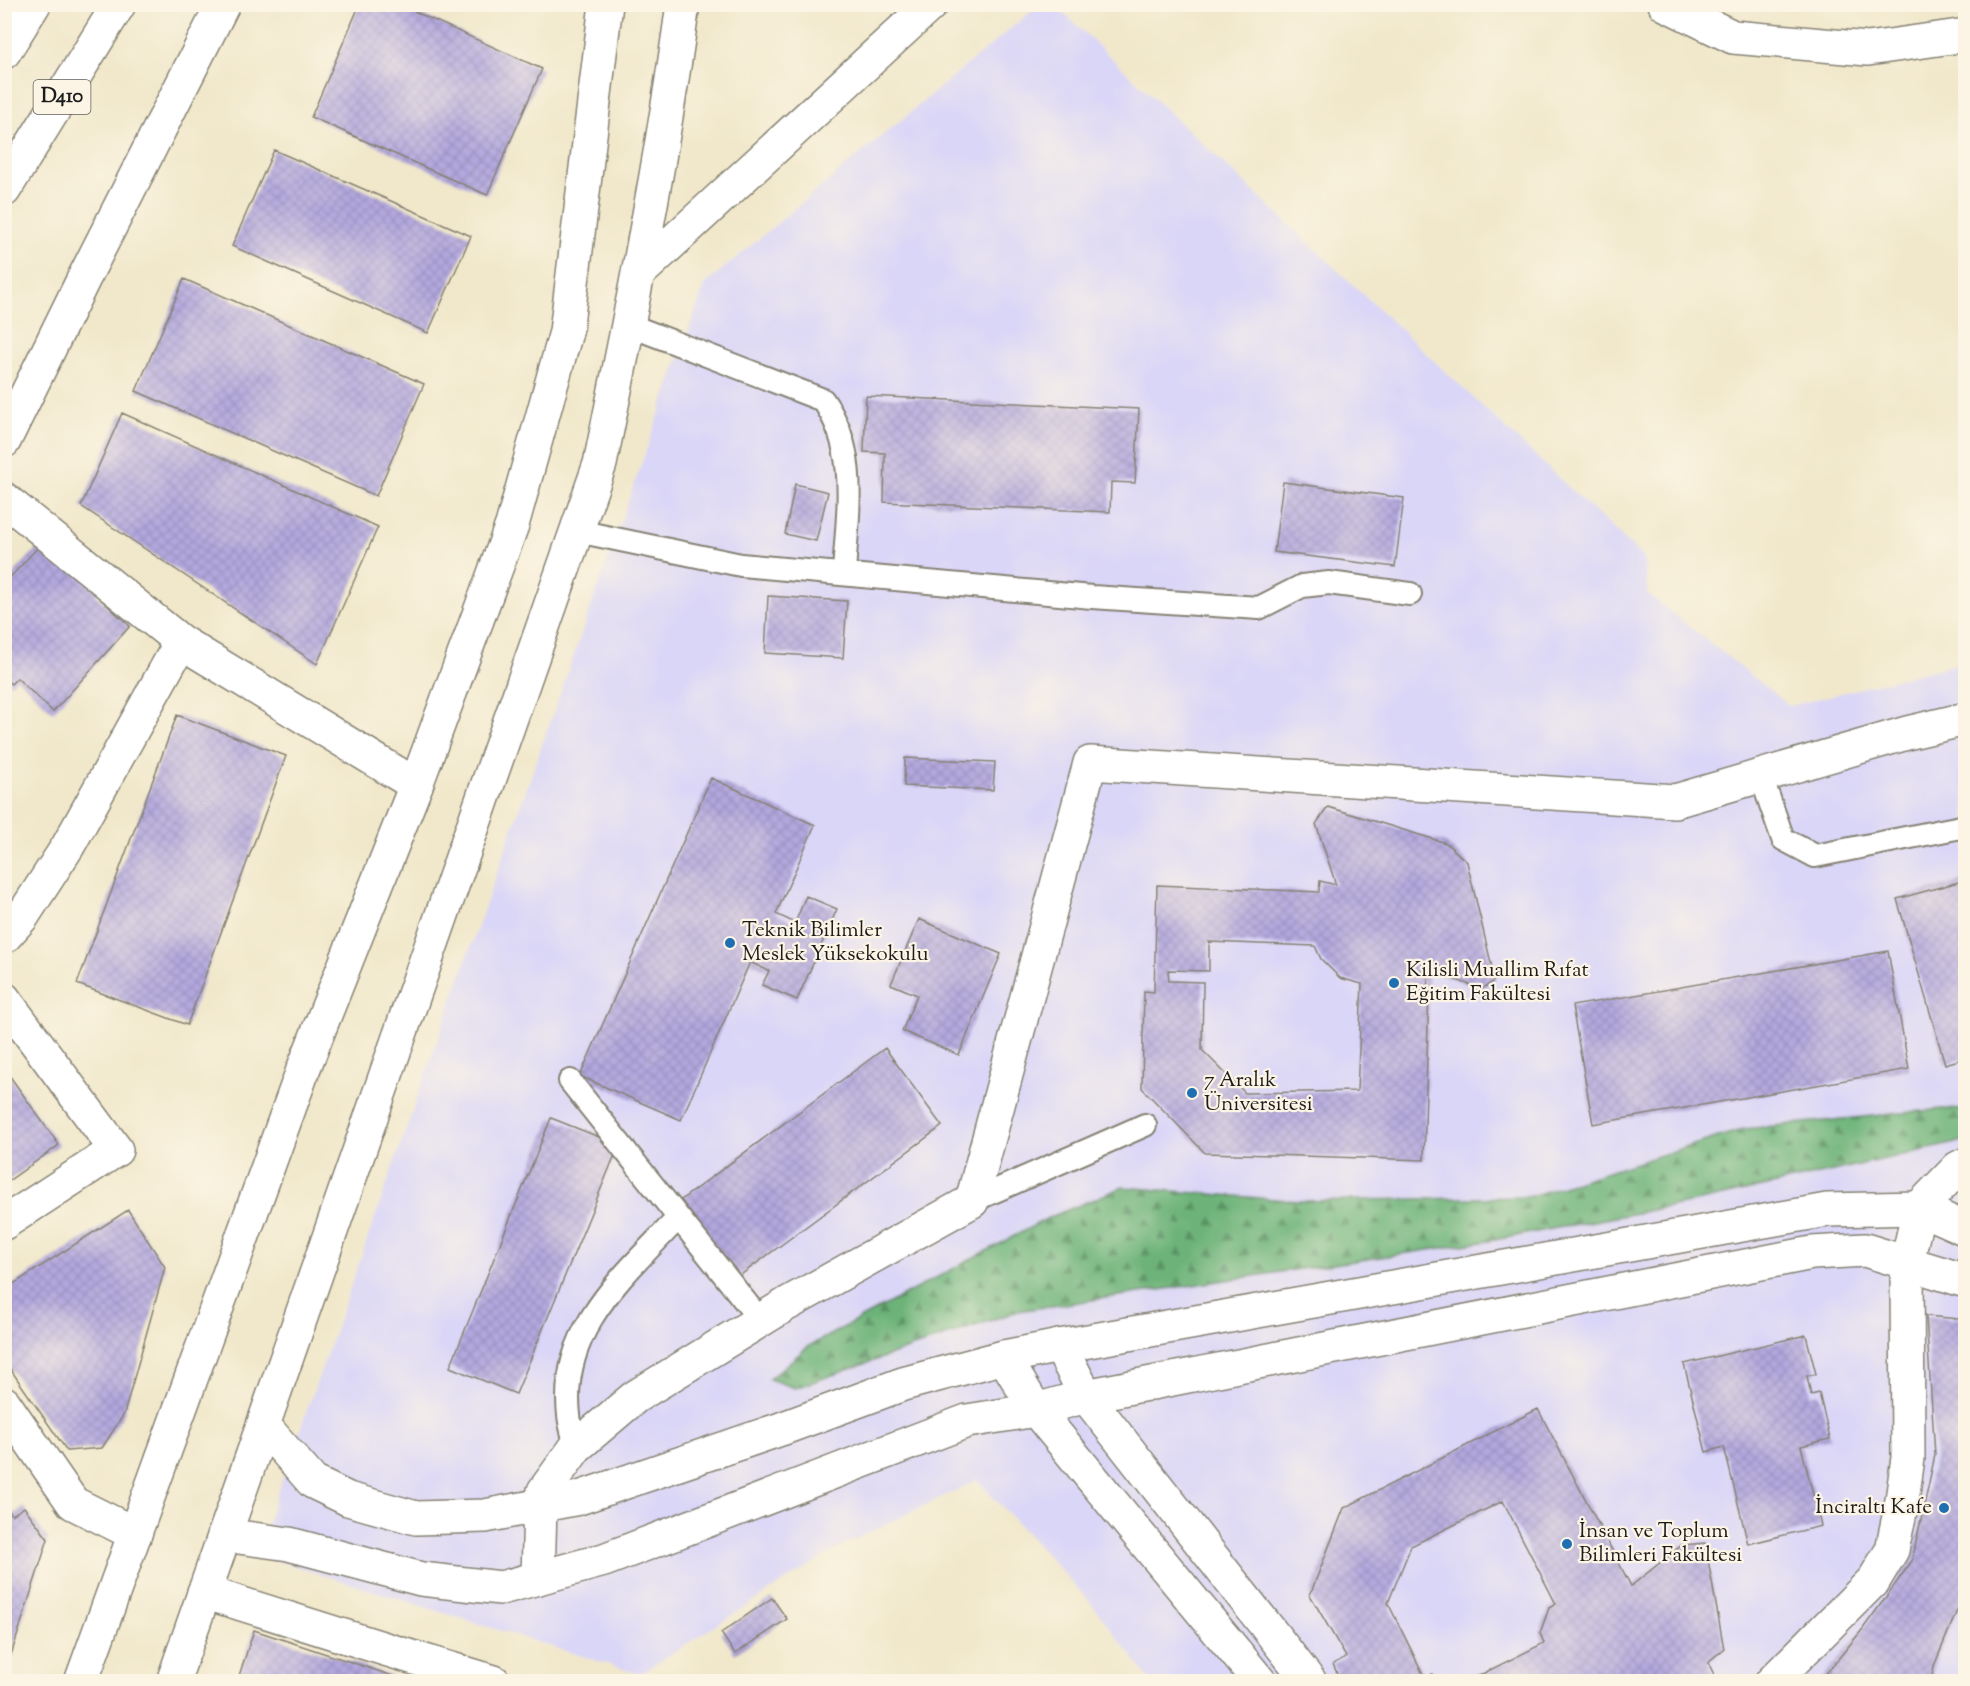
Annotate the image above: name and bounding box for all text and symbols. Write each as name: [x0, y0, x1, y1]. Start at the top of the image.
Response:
road number: D410: [34, 80, 90, 114]
place label: Teknik Bilimler Meslek Yüksekokulu: [742, 916, 929, 970]
marker: Teknik Bilimler Meslek Yüksekokulu: [723, 936, 737, 950]
place label: Kilisli Muallim Rıfat Eğitim Fakültesi: [1406, 956, 1589, 1010]
marker: Kilisli Muallim Rıfat Eğitim Fakültesi: [1387, 976, 1401, 990]
place label: 7 Aralık Üniversitesi: [1204, 1066, 1313, 1120]
marker: 7 Aralık Üniversitesi: [1185, 1086, 1199, 1100]
place label: İnciraltı Kafe: [1815, 1493, 1932, 1523]
marker: İnciraltı Kafe: [1937, 1501, 1951, 1515]
place label: İnsan ve Toplum Bilimleri Fakültesi: [1579, 1517, 1742, 1571]
marker: İnsan ve Toplum Bilimleri Fakültesi: [1560, 1537, 1574, 1551]

